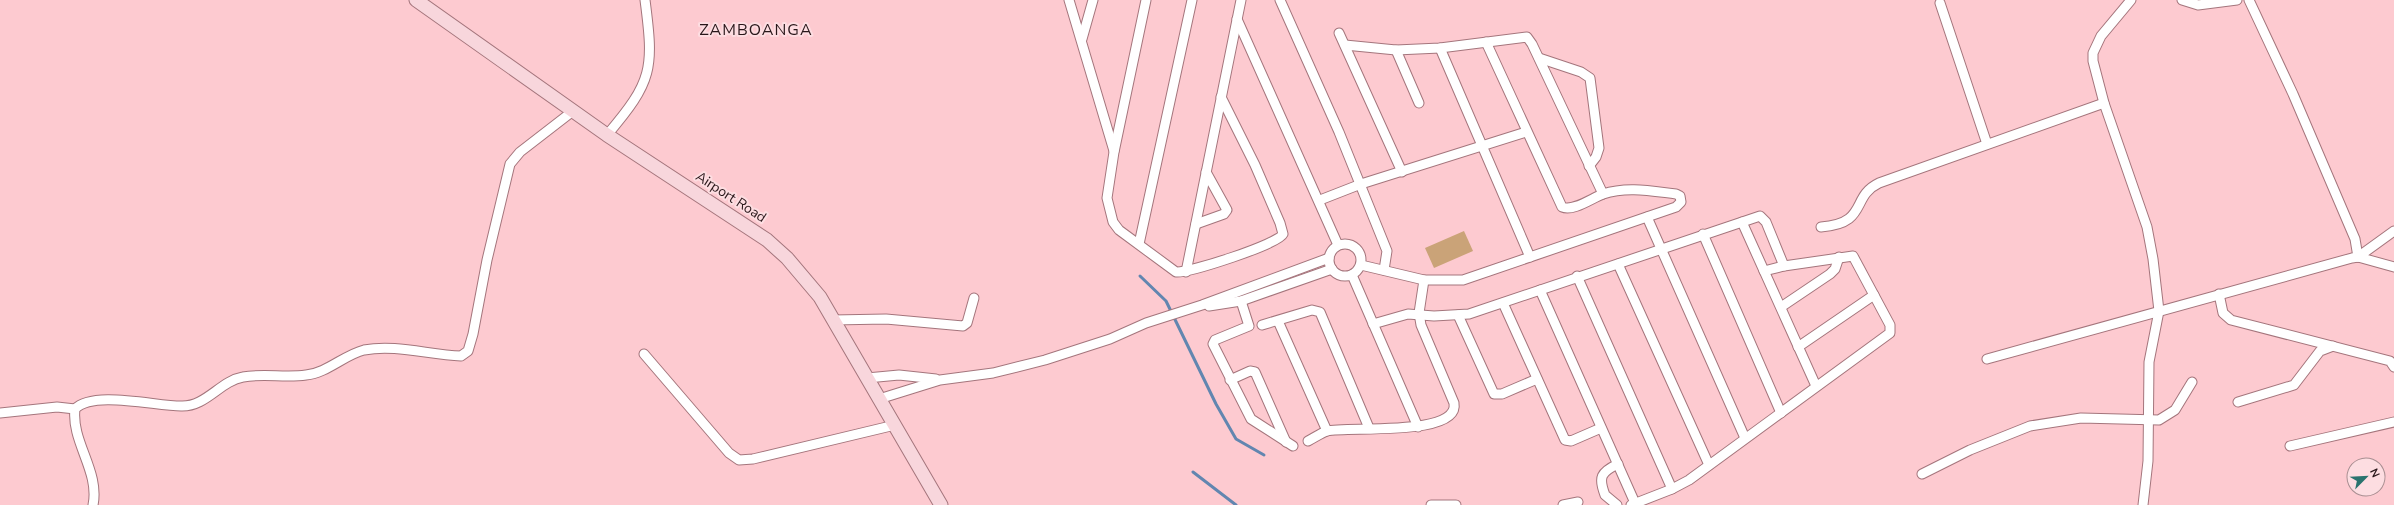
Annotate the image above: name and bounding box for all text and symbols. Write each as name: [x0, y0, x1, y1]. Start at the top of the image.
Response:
district label: ZAMBOANGA: [699, 19, 813, 41]
street label: Airport Road: [692, 167, 770, 227]
north arrow: [2346, 457, 2386, 497]
text: N: [2366, 466, 2383, 480]

